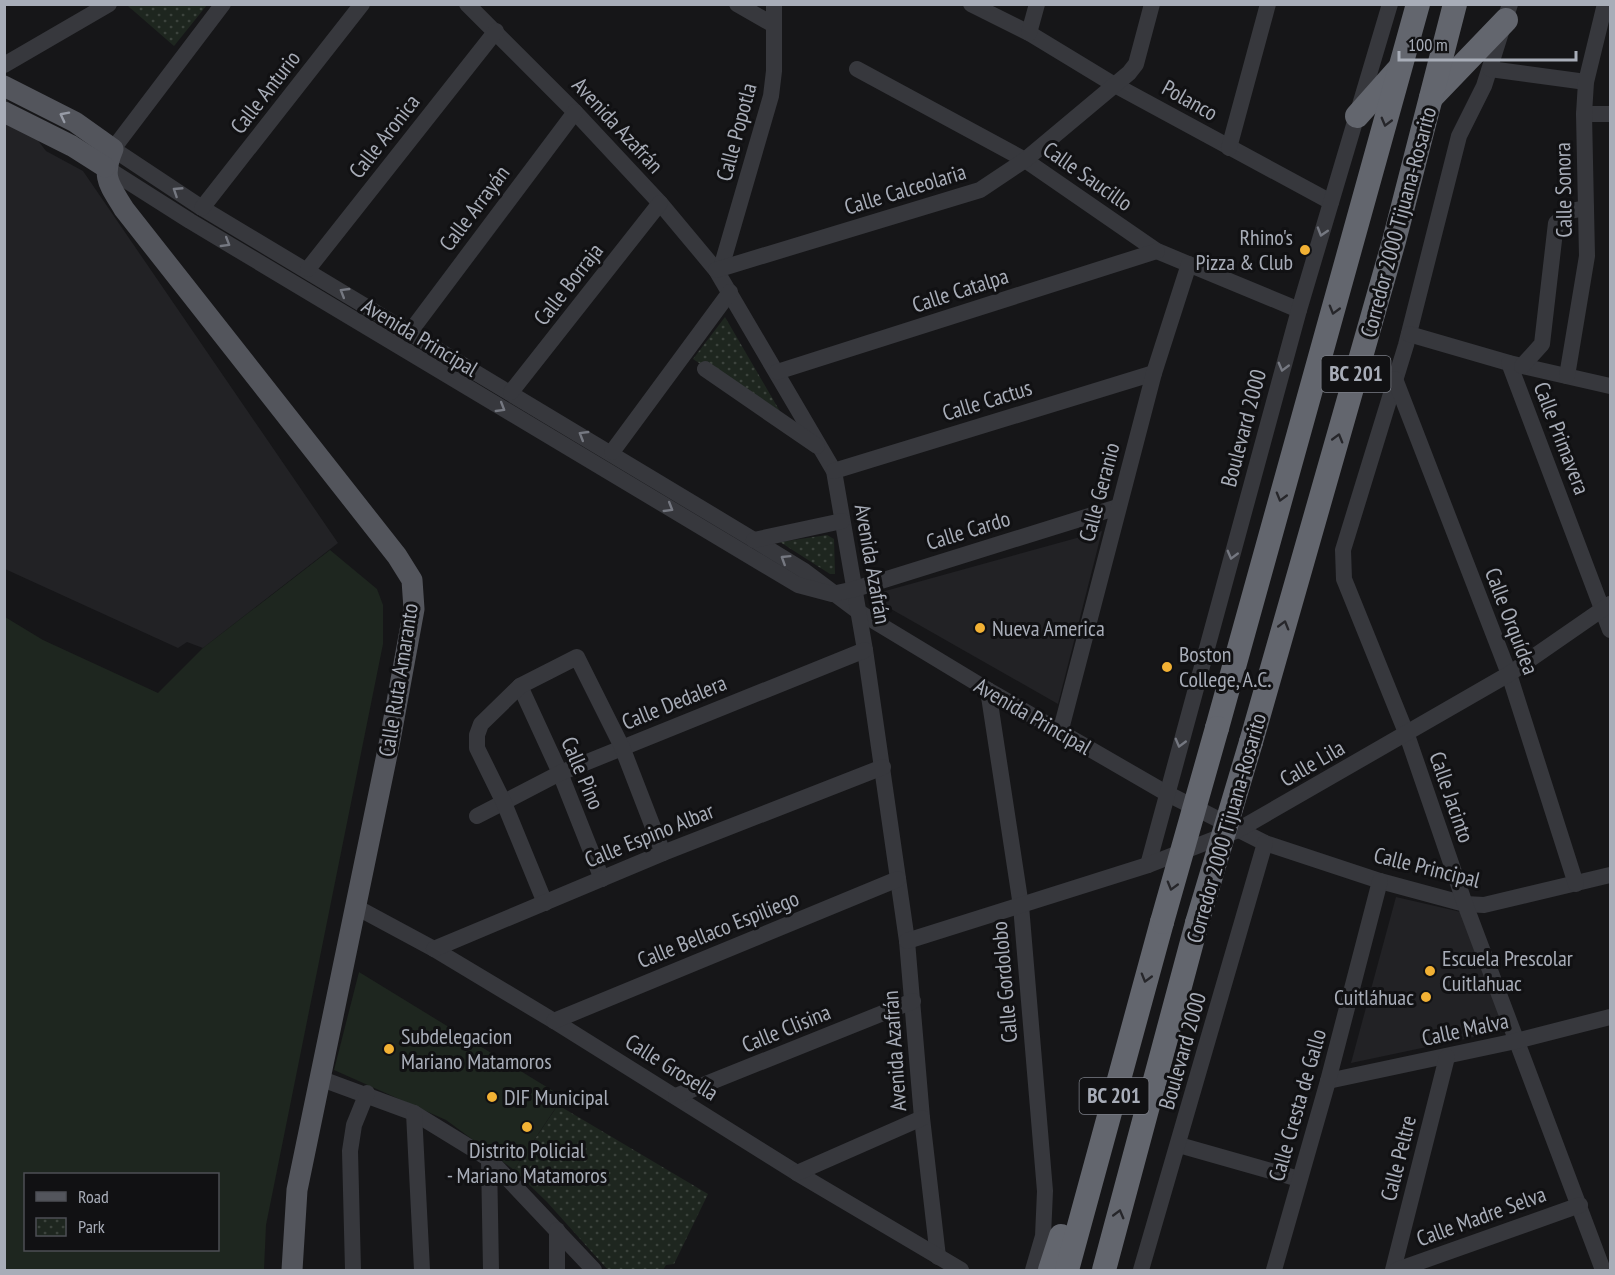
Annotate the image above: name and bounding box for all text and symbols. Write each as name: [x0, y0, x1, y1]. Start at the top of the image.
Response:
scale bar: [1399, 24, 1576, 62]
text: 100 m: [1408, 33, 1448, 56]
street label: Calle Anturio: [224, 45, 306, 139]
street label: Avenida Azafrán: [566, 71, 670, 179]
street label: Polanco: [1157, 73, 1223, 127]
street label: Calle Popotla: [709, 80, 763, 184]
street label: Calle Aronica: [342, 88, 426, 184]
street label: Corredor 2000 Tijuana-Rosarito: [1354, 104, 1442, 340]
one-way arrow: [59, 112, 70, 124]
one-way arrow: [1380, 117, 1393, 127]
street label: Calle Saucillo: [1038, 135, 1138, 217]
street label: Calle Sonora: [1548, 142, 1578, 238]
street label: Calle Calceolaria: [841, 157, 969, 221]
street label: Calle Arrayán: [433, 160, 515, 256]
one-way arrow: [173, 187, 184, 198]
place label: Rhino's Pizza & Club: [1196, 223, 1293, 276]
one-way arrow: [1317, 226, 1329, 237]
one-way arrow: [220, 236, 230, 247]
street label: Calle Borraja: [527, 237, 609, 331]
marker: Rhino's Pizza & Club: [1298, 243, 1312, 257]
street label: Calle Catalpa: [908, 261, 1012, 319]
one-way arrow: [340, 287, 350, 299]
street label: Avenida Principal: [357, 291, 484, 383]
one-way arrow: [1329, 304, 1341, 315]
road number: BC 201: [1322, 356, 1390, 392]
one-way arrow: [1278, 361, 1290, 371]
street label: Boulevard 2000: [1214, 366, 1272, 490]
street label: Calle Cactus: [939, 373, 1035, 427]
street label: Calle Primavera: [1528, 378, 1596, 498]
one-way arrow: [495, 401, 505, 412]
one-way arrow: [579, 431, 589, 442]
one-way arrow: [1331, 433, 1343, 444]
street label: Calle Geranio: [1072, 439, 1126, 545]
one-way arrow: [1276, 492, 1289, 502]
one-way arrow: [663, 501, 673, 513]
street label: Avenida Azafrán: [849, 502, 897, 626]
street label: Calle Cardo: [923, 504, 1013, 556]
one-way arrow: [1226, 549, 1239, 559]
one-way arrow: [781, 555, 792, 566]
street label: Calle Orquídea: [1479, 564, 1545, 678]
street label: Calle Ruta Amaranto: [372, 601, 424, 759]
place label: Nueva America: [992, 614, 1105, 642]
one-way arrow: [1277, 620, 1290, 630]
marker: Nueva America: [973, 621, 987, 635]
place label: Boston College, A.C.: [1179, 640, 1271, 693]
marker: Boston College, A.C.: [1160, 660, 1174, 674]
street label: Calle Dedalera: [617, 668, 731, 736]
street label: Avenida Principal: [969, 671, 1097, 761]
street label: Corredor 2000 Tijuana-Rosarito: [1180, 710, 1272, 946]
street label: Calle Pino: [555, 732, 611, 814]
street label: Calle Lila: [1274, 733, 1350, 793]
one-way arrow: [1175, 737, 1187, 747]
street label: Calle Jacinto: [1423, 748, 1481, 846]
street label: Calle Espino Albar: [580, 796, 718, 874]
street label: Calle Principal: [1371, 840, 1484, 894]
one-way arrow: [1167, 880, 1180, 890]
street label: Calle Bellaco Espiliego: [633, 884, 803, 974]
street label: Calle Gordolobo: [985, 920, 1023, 1044]
place label: Escuela Prescolar Cuitlahuac: [1442, 944, 1573, 997]
marker: Escuela Prescolar Cuitlahuac: [1423, 964, 1437, 978]
one-way arrow: [1141, 973, 1154, 983]
place label: Cuitláhuac: [1334, 983, 1414, 1011]
street label: Boulevard 2000: [1152, 989, 1212, 1113]
street label: Avenida Azafrán: [876, 990, 912, 1112]
marker: Cuitláhuac: [1419, 990, 1433, 1004]
street label: Calle Clisina: [738, 998, 834, 1058]
street label: Calle Malva: [1419, 1006, 1511, 1052]
place label: Subdelegacion Mariano Matamoros: [401, 1022, 552, 1075]
street label: Calle Cresta de Gallo: [1262, 1026, 1332, 1184]
street label: Calle Grosella: [620, 1027, 724, 1107]
marker: Subdelegacion Mariano Matamoros: [382, 1042, 396, 1056]
road number: BC 201: [1080, 1078, 1148, 1114]
place label: DIF Municipal: [504, 1083, 609, 1111]
marker: DIF Municipal: [485, 1090, 499, 1104]
street label: Calle Peltre: [1374, 1112, 1422, 1204]
marker: Distrito Policial - Mariano Matamoros: [520, 1120, 534, 1134]
place label: Distrito Policial - Mariano Matamoros: [447, 1136, 607, 1189]
legend: [24, 1173, 219, 1251]
street label: Calle Madre Selva: [1412, 1180, 1550, 1252]
text: Road: [78, 1185, 109, 1208]
one-way arrow: [1112, 1209, 1124, 1220]
text: Park: [78, 1215, 105, 1238]

